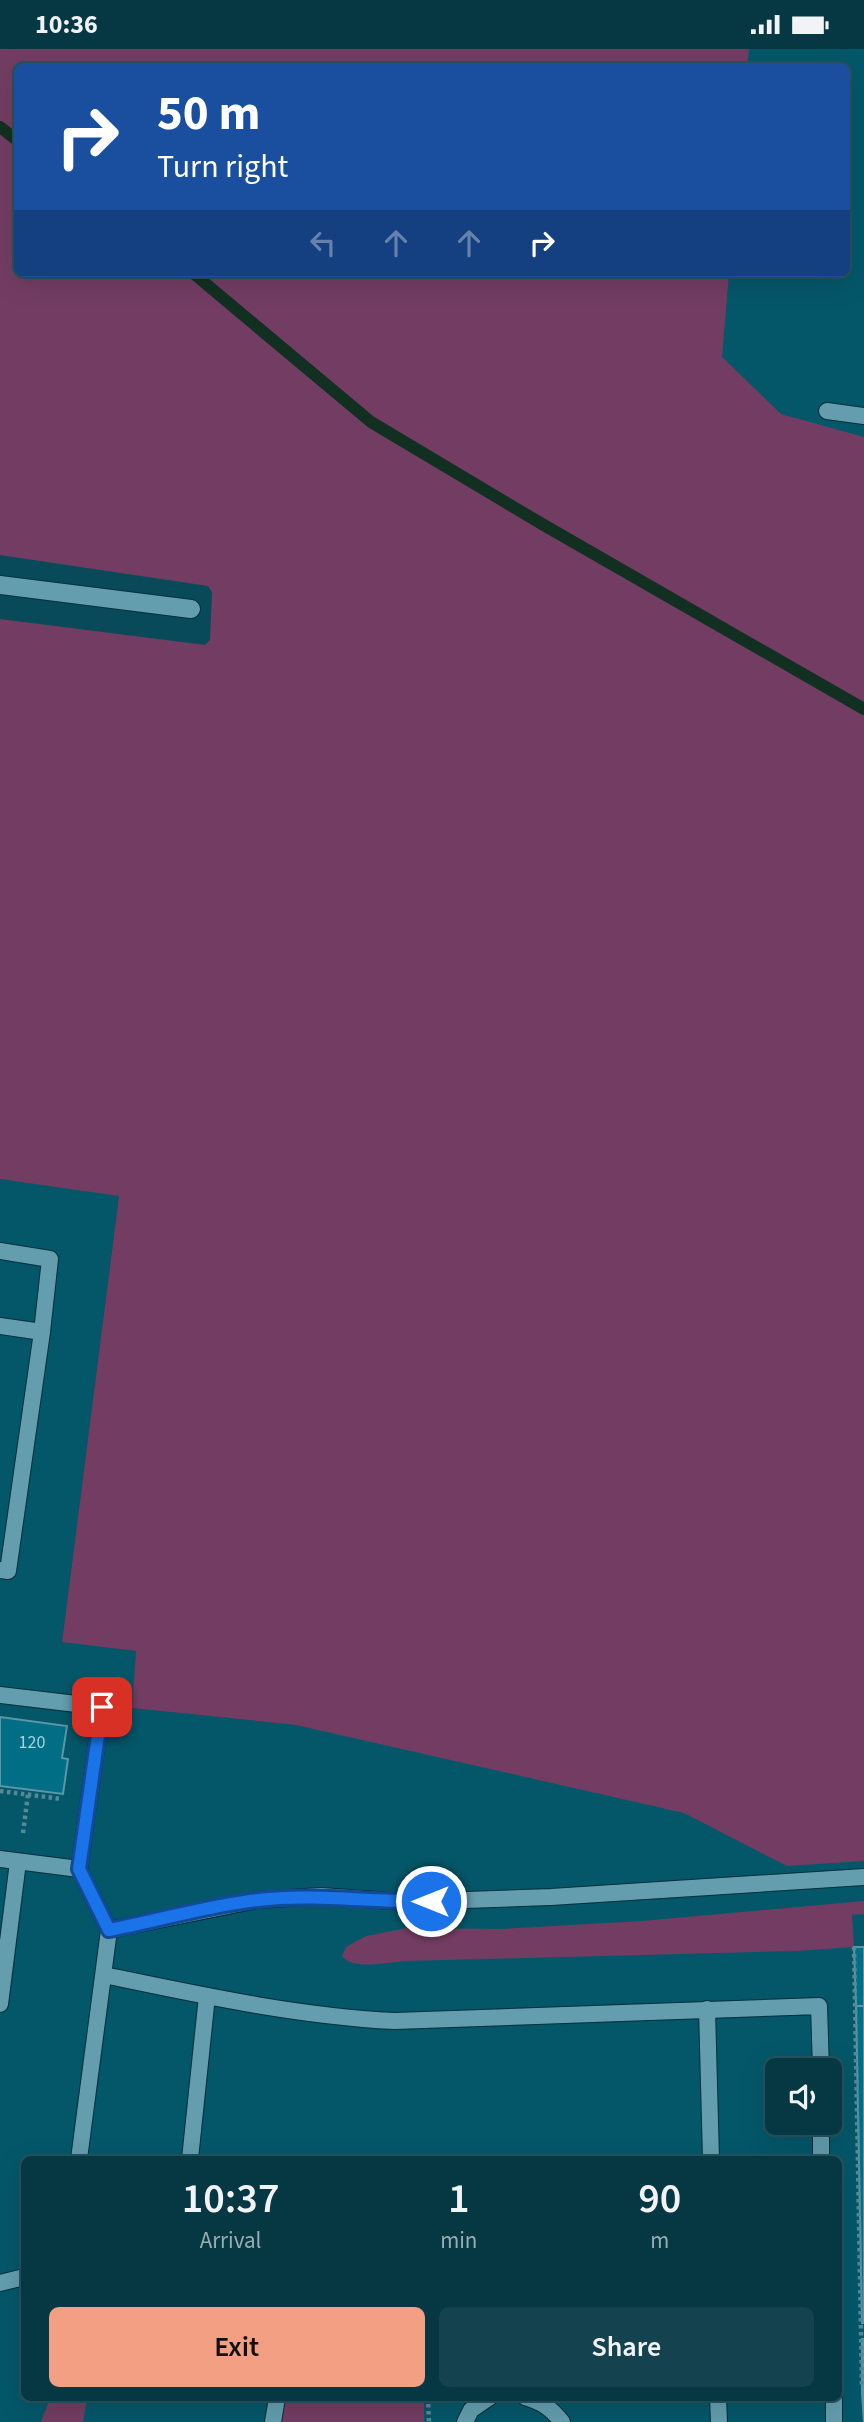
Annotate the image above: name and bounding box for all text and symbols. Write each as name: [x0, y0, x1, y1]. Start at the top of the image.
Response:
text: 10:36: [35, 6, 98, 43]
text: 50 m: [157, 79, 261, 149]
icon: right: [42, 91, 133, 182]
text: Turn right: [157, 144, 288, 190]
icon: left: [304, 224, 342, 262]
icon: ahead: [377, 224, 415, 262]
icon: ahead: [450, 224, 488, 262]
icon: right: [523, 224, 561, 262]
pin: [72, 1677, 132, 1737]
icon: arrive: [83, 1688, 121, 1726]
house number: 120: [19, 1730, 45, 1755]
position arrow: [394, 1864, 468, 1938]
map controls: [765, 2058, 842, 2135]
button: sound: [765, 2058, 842, 2135]
text: 10:37: [182, 2169, 279, 2229]
text: 1: [448, 2169, 470, 2229]
text: 90: [638, 2169, 681, 2229]
text: Arrival: [200, 2224, 262, 2257]
text: min: [440, 2224, 477, 2257]
text: m: [650, 2224, 669, 2257]
button: Exit: [49, 2307, 425, 2387]
button: Share: [439, 2307, 814, 2387]

